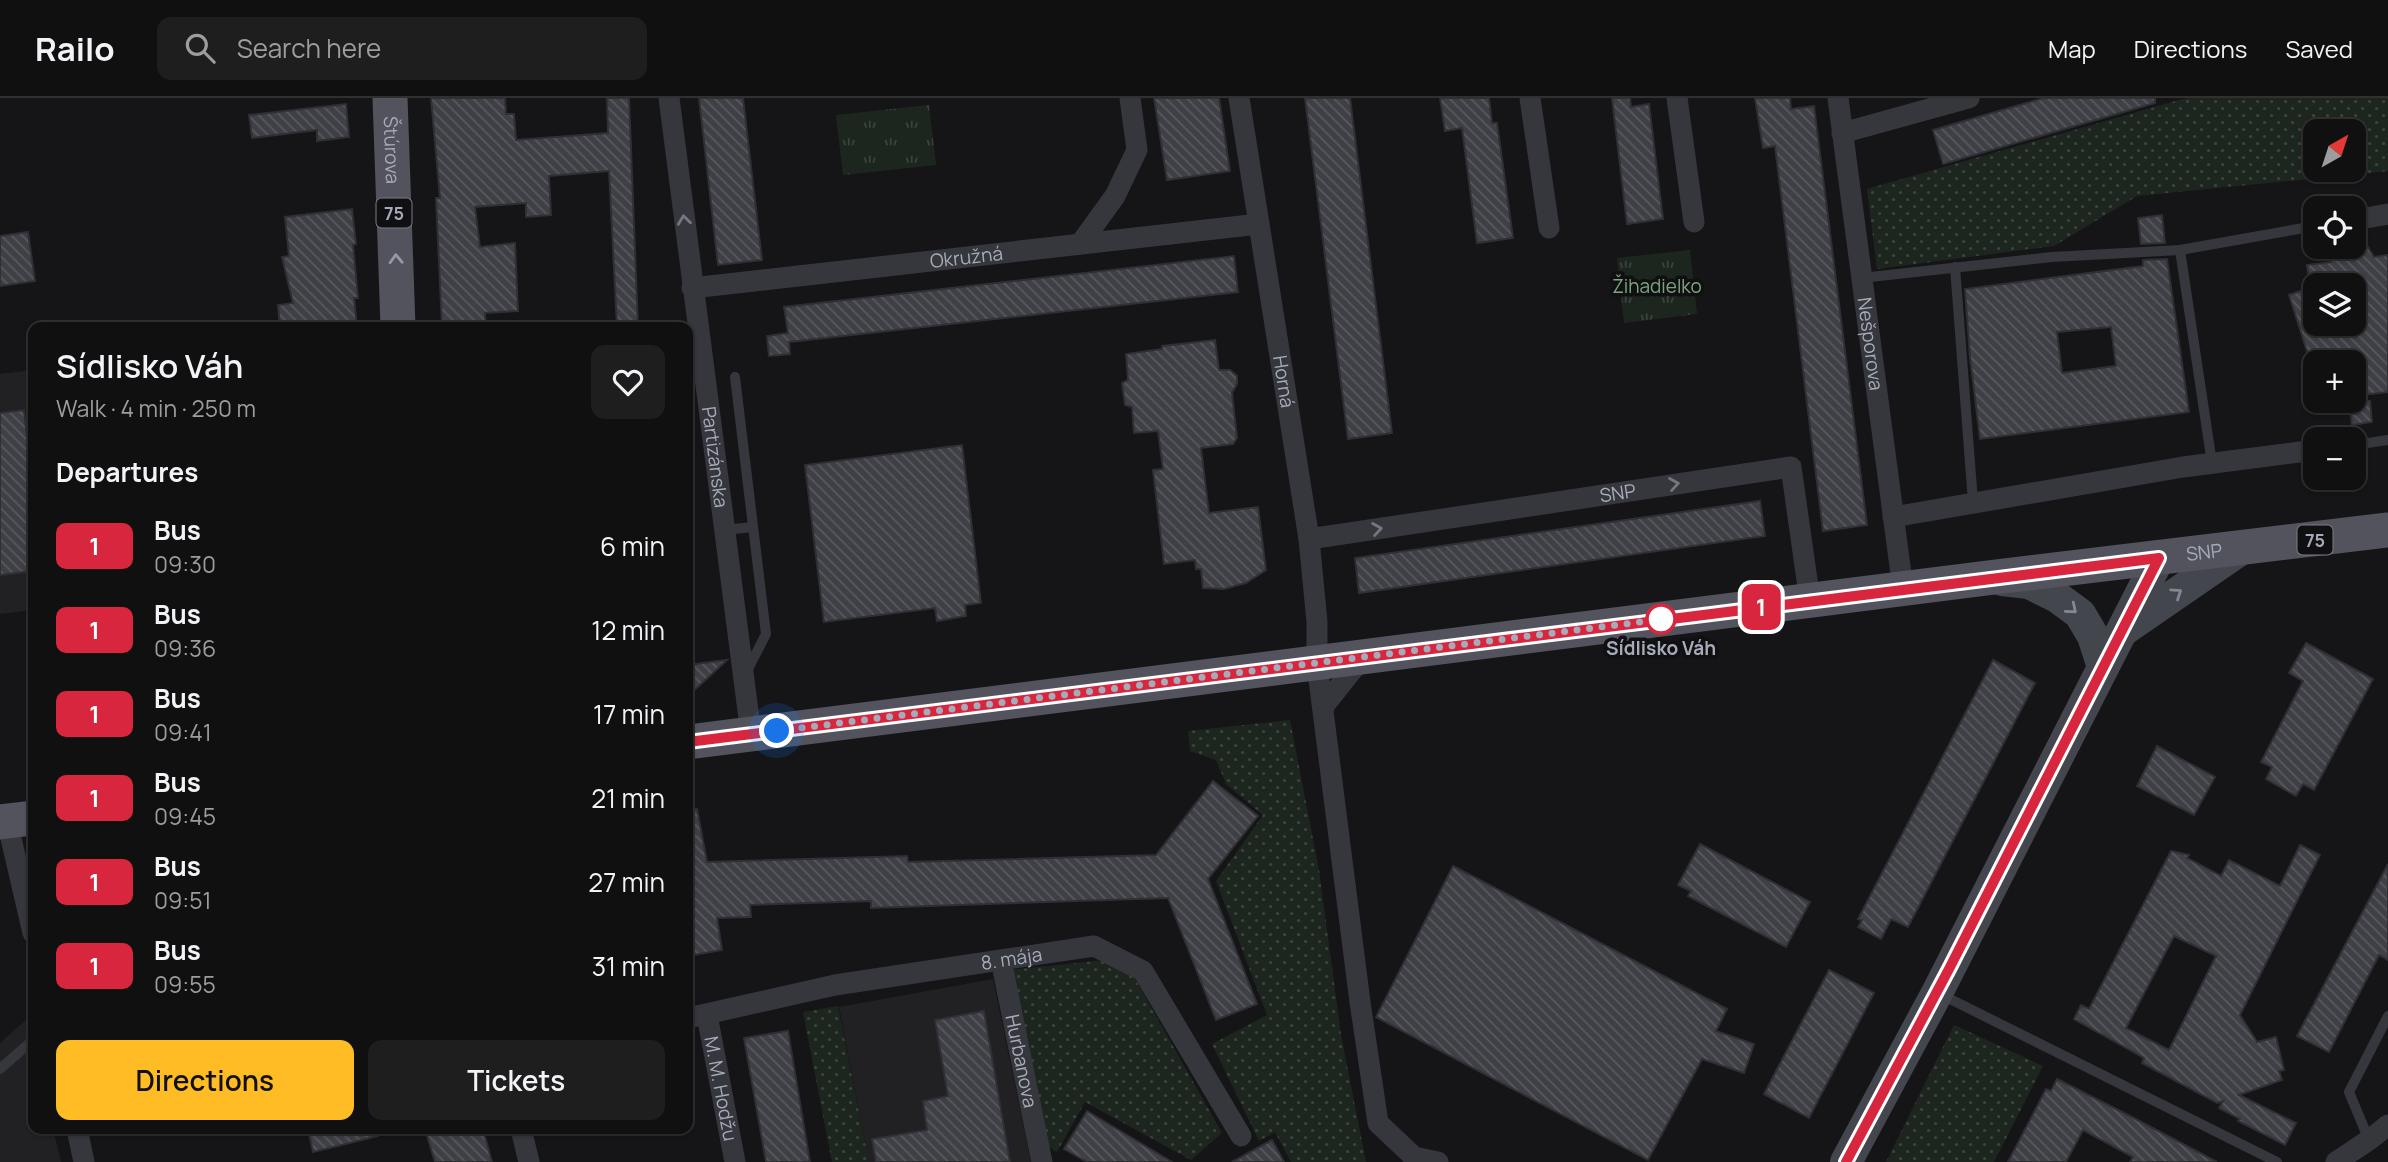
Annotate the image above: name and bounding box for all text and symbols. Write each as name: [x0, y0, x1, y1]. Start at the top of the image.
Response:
search box: [157, 17, 647, 80]
text: Railo: [35, 26, 115, 71]
icon: search: [181, 29, 219, 67]
text: Search here: [237, 30, 381, 66]
text: Map: [2048, 32, 2096, 65]
text: Directions: [2134, 32, 2247, 65]
text: Saved: [2285, 32, 2353, 65]
street label: Štúrova: [378, 116, 406, 184]
north arrow: [2303, 119, 2366, 182]
map controls: [2303, 119, 2366, 490]
button: locate: [2303, 196, 2366, 259]
road number: 75: [376, 198, 412, 228]
one-way arrow: [676, 214, 691, 226]
street label: Okružná: [928, 240, 1004, 274]
one-way arrow: [388, 253, 403, 264]
park label: Žihadielko: [1612, 273, 1702, 299]
button: layers: [2303, 273, 2366, 336]
street label: Nešporova: [1852, 296, 1890, 392]
text: Sídlisko Váh: [56, 343, 243, 388]
button: heart: [591, 345, 665, 419]
button: +: [2303, 350, 2366, 413]
street label: Horná: [1267, 353, 1301, 410]
text: Walk · 4 min · 250 m: [56, 392, 256, 424]
street label: Partizánska: [696, 405, 735, 509]
button: −: [2303, 427, 2366, 490]
text: Departures: [56, 454, 198, 490]
street label: SNP: [1598, 477, 1637, 508]
one-way arrow: [1669, 477, 1680, 492]
text: Bus: [154, 512, 201, 548]
one-way arrow: [1371, 522, 1383, 537]
road number: 75: [2298, 526, 2332, 555]
text: 6 min: [600, 528, 665, 564]
text: 1: [89, 529, 100, 562]
street label: SNP: [2185, 537, 2224, 567]
text: 09:30: [154, 548, 216, 580]
line badge: 1: [1738, 584, 1784, 630]
one-way arrow: [2169, 589, 2182, 601]
text: 1: [1756, 590, 1766, 623]
text: Bus: [154, 596, 201, 632]
one-way arrow: [2063, 601, 2076, 613]
marker: Sídlisko Váh: [1646, 604, 1676, 634]
text: 12 min: [591, 612, 665, 648]
text: 1: [89, 613, 100, 646]
text: 09:36: [154, 632, 216, 664]
place label: Sídlisko Váh: [1606, 635, 1716, 661]
text: Bus: [154, 680, 201, 716]
text: 17 min: [593, 696, 665, 732]
text: 1: [89, 697, 100, 730]
your location: [759, 713, 794, 748]
text: 09:41: [154, 716, 212, 748]
text: Bus: [154, 764, 201, 800]
text: 21 min: [591, 780, 665, 816]
text: 1: [89, 781, 100, 814]
text: 09:45: [154, 800, 216, 832]
text: Bus: [154, 848, 201, 884]
text: 27 min: [588, 864, 665, 900]
text: 1: [89, 865, 100, 898]
text: 09:51: [154, 884, 211, 916]
text: Bus: [154, 932, 201, 968]
street label: 8. mája: [979, 941, 1044, 976]
text: 31 min: [592, 948, 665, 984]
text: 1: [89, 949, 100, 982]
text: 09:55: [154, 968, 216, 1000]
street label: Hurbanova: [999, 1012, 1044, 1110]
street label: M. M. Hodžu: [698, 1034, 744, 1143]
button: Directions: [56, 1040, 354, 1120]
button: Tickets: [368, 1040, 665, 1120]

